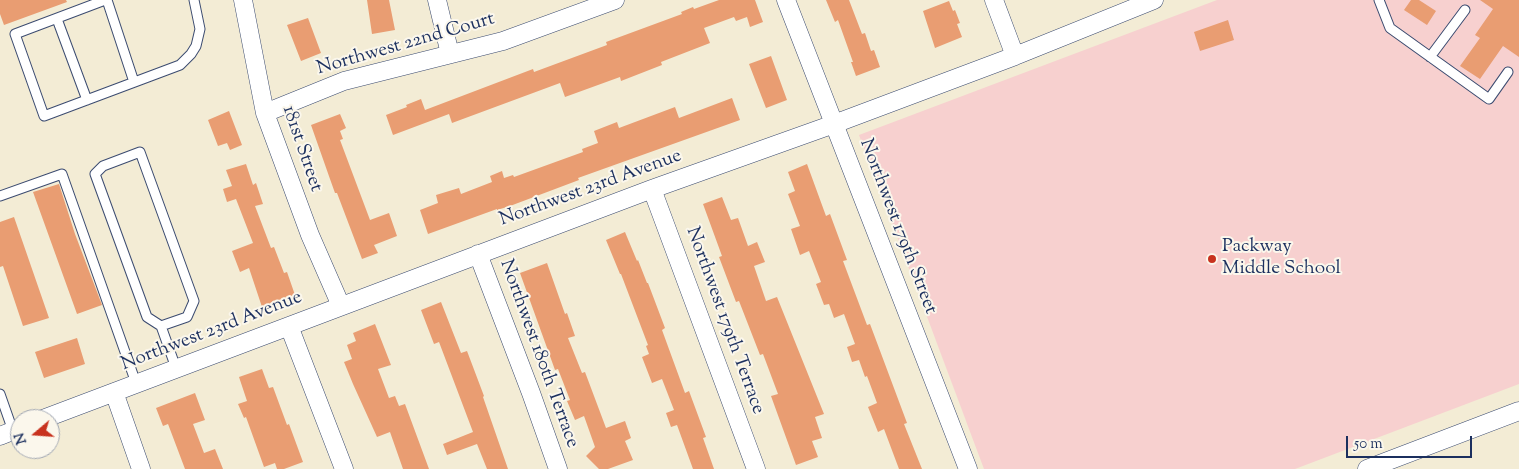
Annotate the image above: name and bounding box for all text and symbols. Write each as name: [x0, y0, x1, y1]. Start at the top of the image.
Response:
street label: Northwest 22nd Court: [315, 9, 497, 81]
street label: 181st Street: [276, 103, 326, 195]
street label: Northwest 179th Street: [853, 136, 941, 318]
street label: Northwest 23rd Avenue: [497, 145, 685, 233]
street label: Northwest 179th Terrace: [679, 224, 769, 418]
place label: Packway Middle School: [1222, 237, 1341, 281]
marker: Packway Middle School: [1206, 253, 1218, 265]
street label: Northwest 180th Terrace: [493, 257, 583, 451]
street label: Northwest 23rd Avenue: [118, 287, 306, 377]
north arrow: [10, 409, 60, 459]
scale bar: [1349, 426, 1475, 458]
text: N: [10, 430, 33, 447]
text: 50 m: [1354, 434, 1383, 455]

